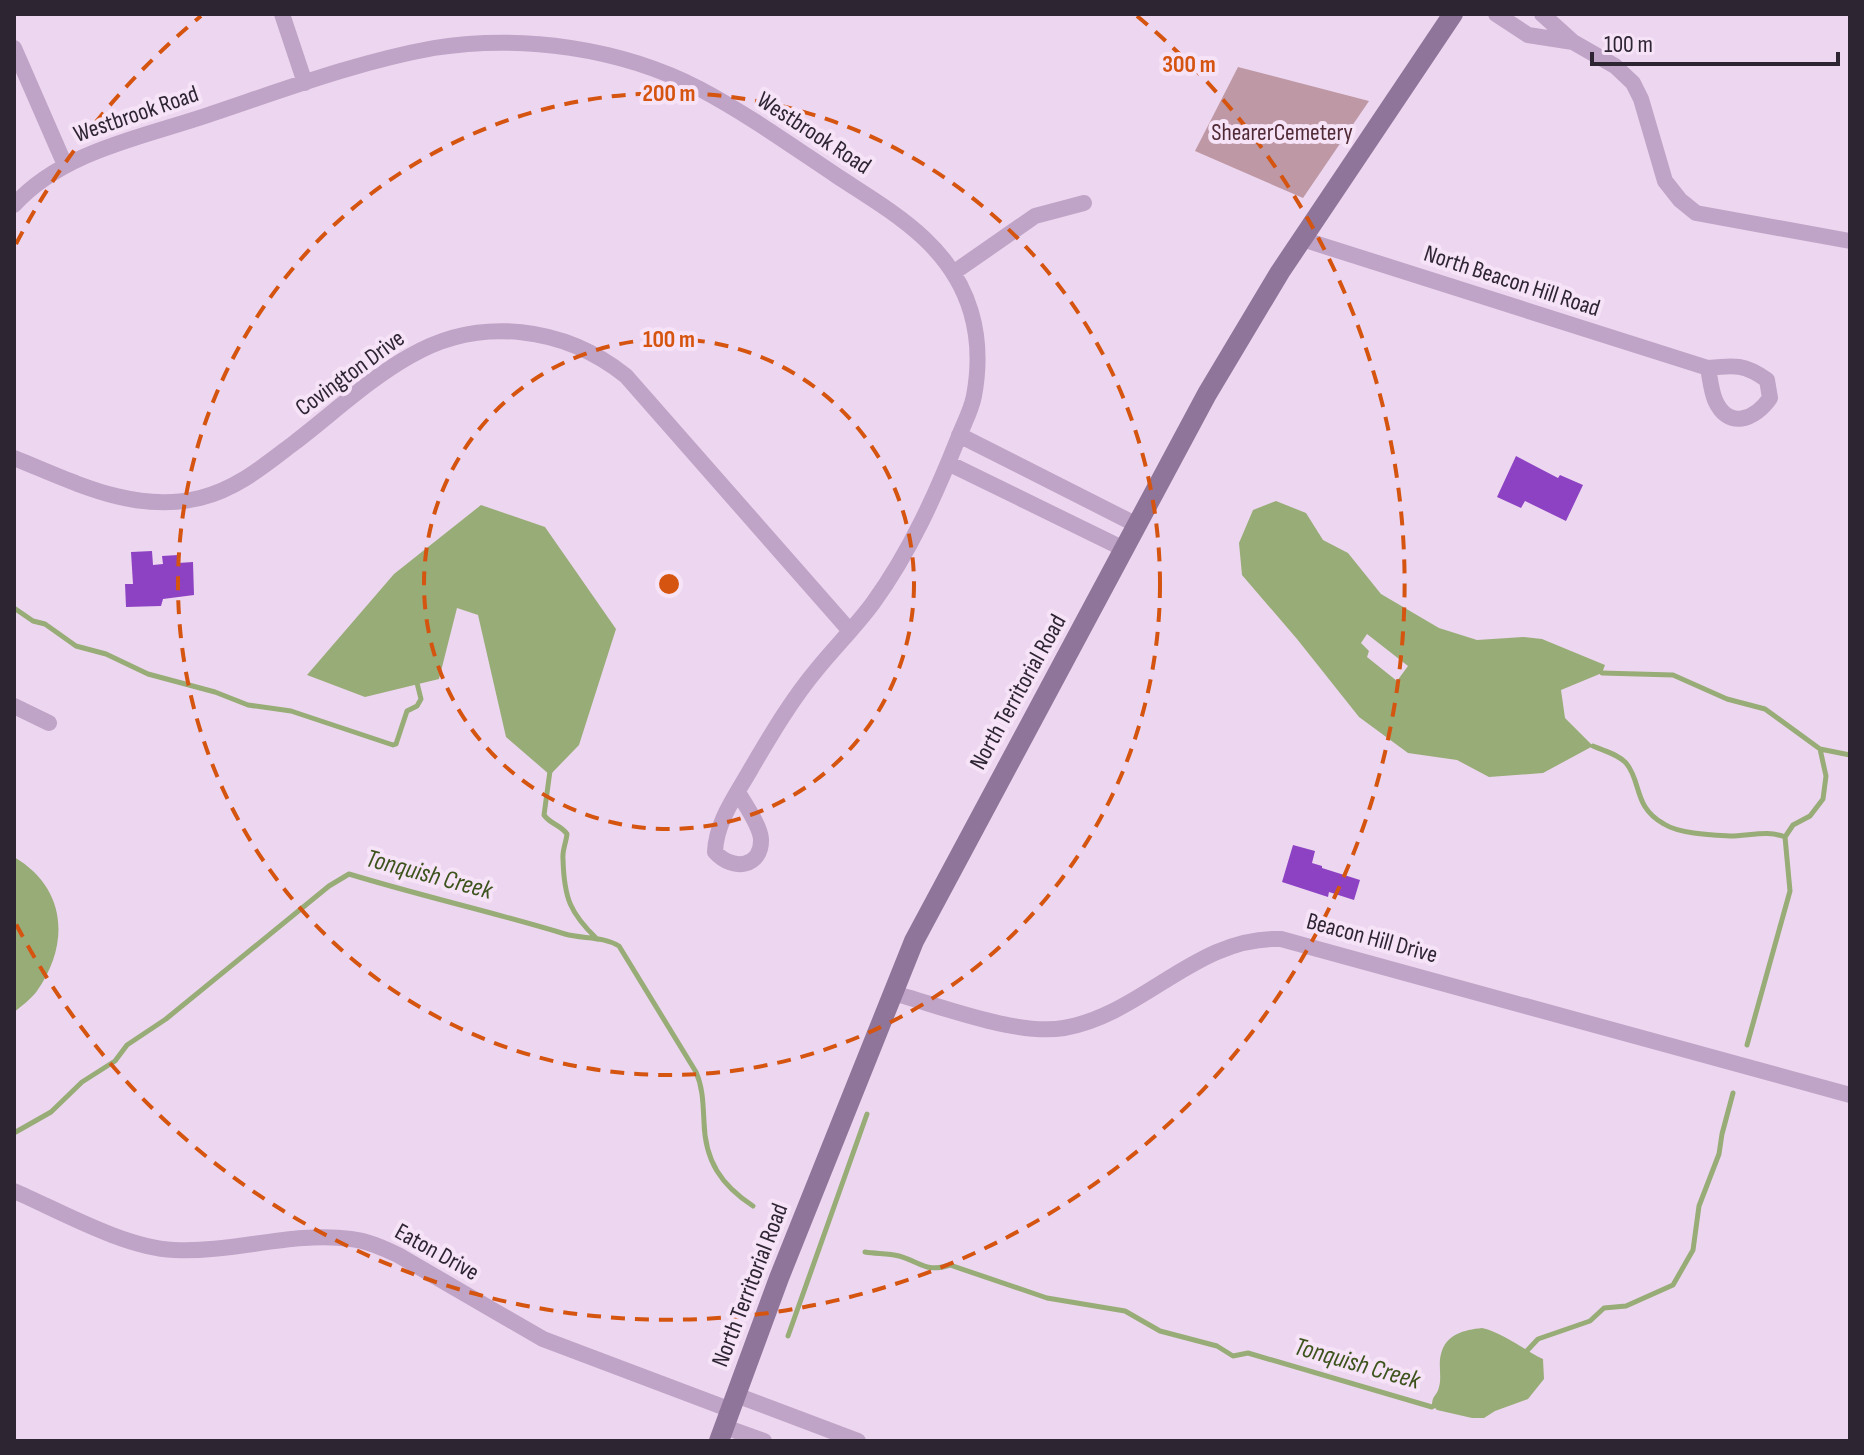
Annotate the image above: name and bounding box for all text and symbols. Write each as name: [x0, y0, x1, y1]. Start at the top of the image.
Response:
scale bar: [1592, 16, 1838, 66]
text: 100 m: [1604, 30, 1653, 59]
text: 300 m: [1162, 50, 1216, 79]
street label: Westbrook Road: [70, 79, 202, 149]
text: 200 m: [642, 79, 696, 108]
street label: Westbrook Road: [752, 85, 876, 181]
park label: ShearerCemetery: [1211, 118, 1353, 147]
street label: North Beacon Hill Road: [1420, 239, 1604, 323]
street label: Covington Drive: [290, 324, 410, 422]
text: 100 m: [643, 325, 695, 354]
centre of rings: [655, 570, 683, 598]
street label: North Territorial Road: [963, 609, 1073, 775]
water label: Tonquish Creek: [363, 843, 497, 907]
street label: Beacon Hill Drive: [1303, 907, 1441, 969]
street label: North Territorial Road: [706, 1199, 794, 1371]
street label: Eaton Drive: [390, 1217, 484, 1287]
water label: Tonquish Creek: [1291, 1331, 1425, 1397]

